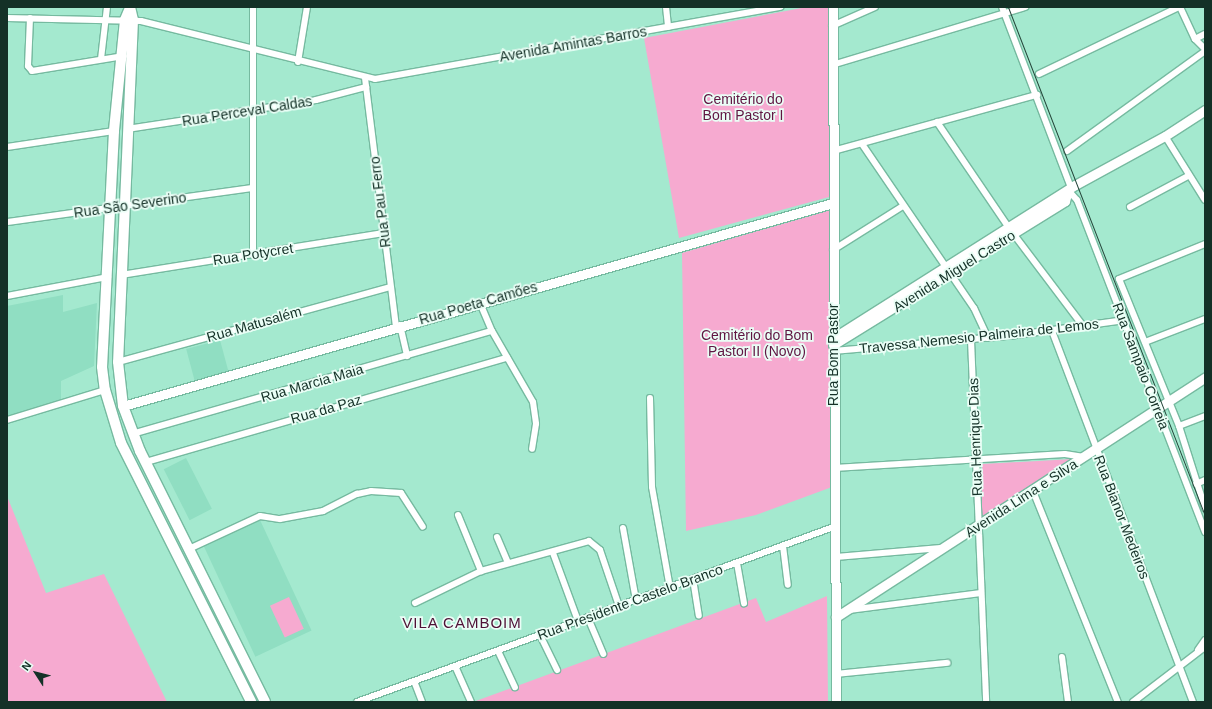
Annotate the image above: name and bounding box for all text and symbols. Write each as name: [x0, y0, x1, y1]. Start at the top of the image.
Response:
street label: Avenida Amintas Barros: [498, 23, 648, 65]
park label: Cemitério do Bom Pastor I: [703, 91, 783, 124]
street label: Rua Perceval Caldas: [181, 92, 313, 130]
street label: Rua Pau Ferro: [366, 155, 394, 249]
street label: Rua São Severino: [73, 189, 187, 221]
street label: Avenida Miguel Castro: [890, 227, 1018, 315]
street label: Rua Potycret: [212, 239, 294, 269]
street label: Rua Poeta Camões: [417, 278, 539, 328]
street label: Rua Sampaio Correia: [1109, 300, 1173, 432]
street label: Rua Matusalém: [205, 302, 303, 346]
street label: Rua Bom Pastor: [825, 304, 841, 406]
street label: Travessa Nemesio Palmeira de Lemos: [858, 315, 1100, 357]
park label: Cemitério do Bom Pastor II (Novo): [701, 327, 813, 360]
street label: Rua Marcia Maia: [259, 360, 365, 406]
street label: Rua Henrique Dias: [965, 378, 985, 496]
street label: Rua da Paz: [289, 391, 363, 427]
street label: Rua Bianor Medeiros: [1091, 453, 1153, 581]
street label: Avenida Lima e Silva: [962, 455, 1080, 541]
street label: Rua Presidente Castelo Branco: [535, 561, 725, 643]
district label: VILA CAMBOIM: [402, 614, 522, 632]
north arrow: [16, 653, 56, 693]
text: N: [19, 659, 33, 673]

